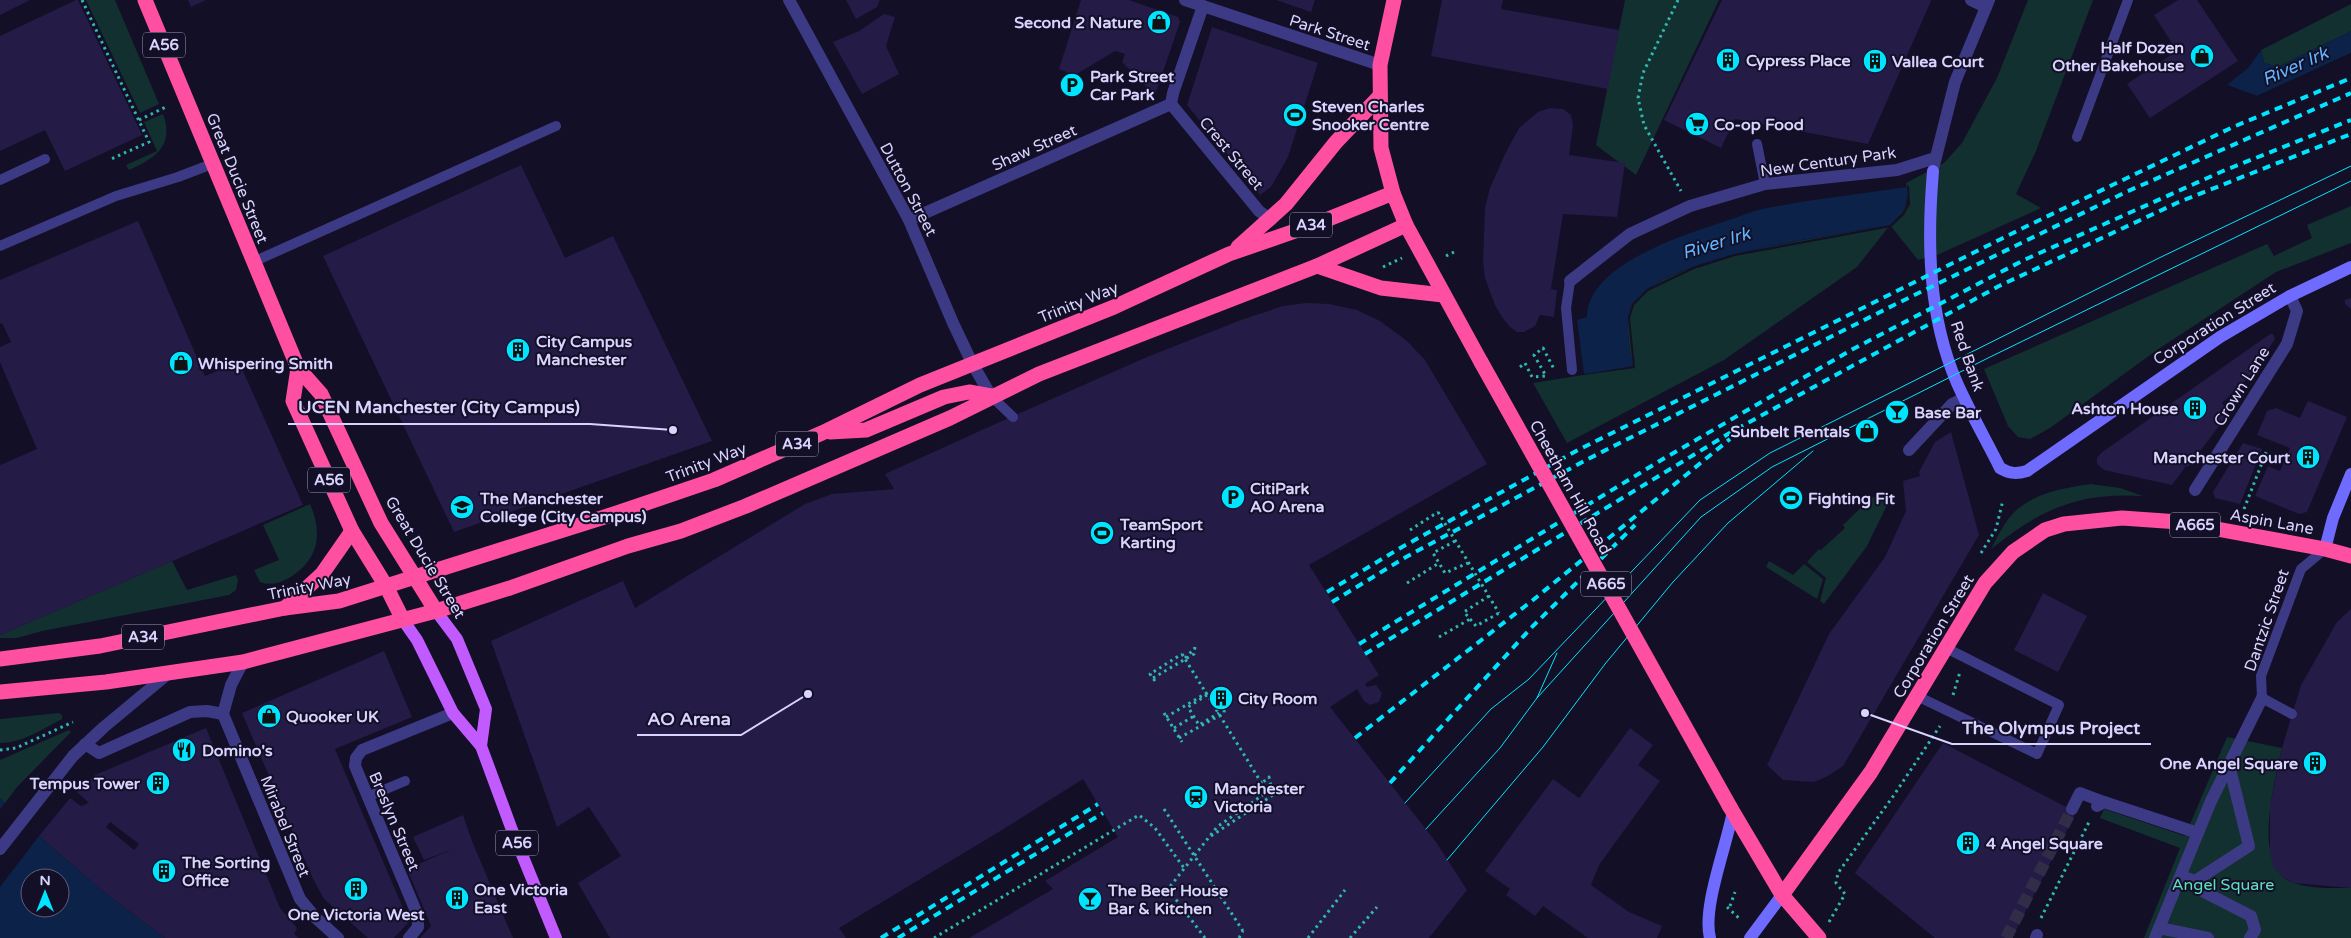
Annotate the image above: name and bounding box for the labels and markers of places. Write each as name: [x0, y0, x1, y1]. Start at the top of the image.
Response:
shop icon: Second 2 Nature: [1146, 9, 1172, 35]
place label: Second 2 Nature: [1014, 13, 1142, 33]
place label: Half Dozen Other Bakehouse: [2052, 38, 2184, 76]
shop icon: Half Dozen Other Bakehouse: [2189, 43, 2215, 69]
building icon: Cypress Place: [1715, 47, 1741, 73]
building icon: Vallea Court: [1862, 48, 1888, 74]
place label: Cypress Place: [1746, 51, 1851, 71]
place label: Vallea Court: [1892, 52, 1985, 72]
place label: Park Street Car Park: [1090, 67, 1175, 105]
parking icon: Park Street Car Park: [1059, 72, 1085, 98]
place label: Steven Charles Snooker Centre: [1312, 97, 1429, 135]
sports icon: Steven Charles Snooker Centre: [1282, 102, 1308, 128]
supermarket icon: Co-op Food: [1684, 111, 1710, 137]
place label: Co-op Food: [1714, 115, 1804, 135]
place label: City Campus Manchester: [536, 332, 633, 370]
building icon: City Campus Manchester: [505, 337, 531, 363]
shop icon: Whispering Smith: [168, 350, 194, 376]
place label: Whispering Smith: [198, 354, 333, 374]
callout: UCEN Manchester (City Campus): [288, 391, 590, 424]
building icon: Ashton House: [2182, 395, 2208, 421]
bar icon: Base Bar: [1884, 399, 1910, 425]
place label: Ashton House: [2071, 399, 2178, 419]
place label: Base Bar: [1914, 403, 1982, 423]
shop icon: Sunbelt Rentals: [1854, 418, 1880, 444]
place label: Sunbelt Rentals: [1731, 422, 1850, 442]
building icon: Manchester Court: [2295, 444, 2321, 470]
place label: Manchester Court: [2153, 448, 2291, 468]
place label: CitiPark AO Arena: [1250, 479, 1324, 517]
parking icon: CitiPark AO Arena: [1220, 484, 1246, 510]
sports icon: Fighting Fit: [1778, 485, 1804, 511]
place label: The Manchester College (City Campus): [479, 489, 646, 527]
place label: Fighting Fit: [1808, 489, 1896, 509]
school or university icon: The Manchester College (City Campus): [449, 494, 475, 520]
place label: TeamSport Karting: [1119, 515, 1204, 553]
sports icon: TeamSport Karting: [1089, 520, 1115, 546]
building icon: City Room: [1208, 685, 1234, 711]
place label: City Room: [1238, 689, 1317, 709]
callout: AO Arena: [637, 702, 741, 735]
shop icon: Quooker UK: [256, 703, 282, 729]
place label: Quooker UK: [286, 707, 379, 727]
callout: The Olympus Project: [1952, 711, 2151, 744]
restaurant icon: Domino's: [171, 737, 197, 763]
place label: Domino's: [202, 741, 273, 761]
building icon: One Angel Square: [2302, 750, 2328, 776]
place label: One Angel Square: [2160, 754, 2298, 774]
building icon: Tempus Tower: [145, 770, 171, 796]
place label: Tempus Tower: [29, 774, 141, 794]
place label: Manchester Victoria: [1214, 779, 1305, 817]
station icon: Manchester Victoria: [1183, 784, 1209, 810]
building icon: 4 Angel Square: [1955, 830, 1981, 856]
place label: 4 Angel Square: [1986, 834, 2103, 854]
place label: The Sorting Office: [181, 853, 270, 891]
building icon: The Sorting Office: [151, 858, 177, 884]
building icon: One Victoria West: [343, 876, 369, 902]
place label: One Victoria East: [474, 880, 568, 918]
place label: The Beer House Bar & Kitchen: [1107, 881, 1228, 919]
building icon: One Victoria East: [444, 885, 470, 911]
bar icon: The Beer House Bar & Kitchen: [1077, 886, 1103, 912]
place label: One Victoria West: [288, 905, 425, 925]

